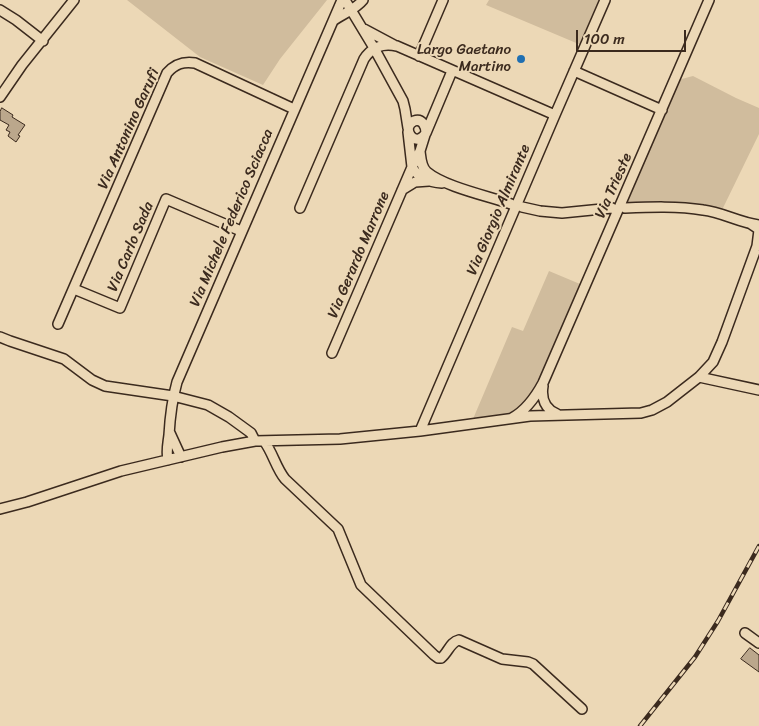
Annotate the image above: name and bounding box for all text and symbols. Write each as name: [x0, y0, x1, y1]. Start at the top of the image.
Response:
scale bar: [579, 20, 689, 52]
text: 100 m: [584, 26, 625, 52]
place label: Largo Gaetano Martino: [417, 41, 511, 76]
marker: Largo Gaetano Martino: [515, 53, 527, 65]
street label: Via Antonino Garufi: [94, 66, 164, 192]
street label: Via Michele Federico Sciacca: [186, 126, 278, 310]
street label: Via Giorgio Almirante: [463, 142, 535, 278]
street label: Via Trieste: [592, 151, 636, 221]
street label: Via Gerardo Marrone: [324, 189, 394, 321]
street label: Via Carlo Sada: [104, 199, 158, 295]

